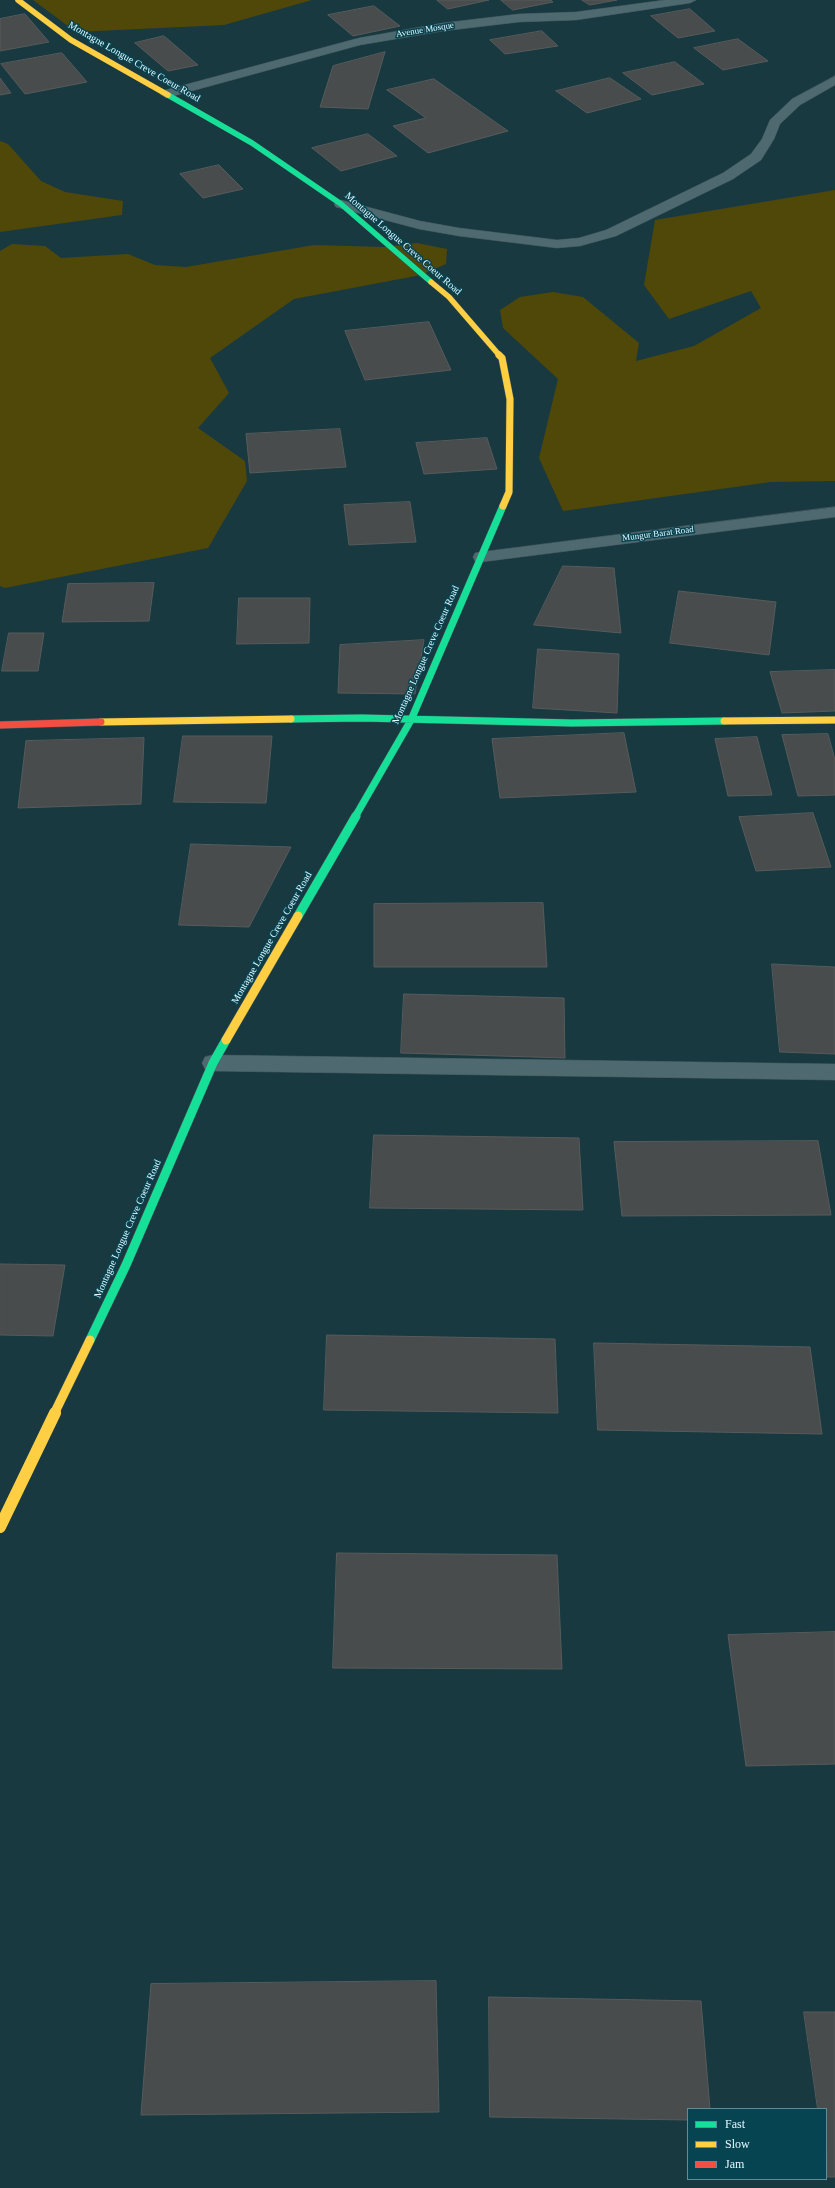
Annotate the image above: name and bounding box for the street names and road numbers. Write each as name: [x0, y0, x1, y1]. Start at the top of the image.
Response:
street label: Montagne Longue Creve Coeur Road: [66, 19, 202, 105]
street label: Avenue Mosque: [395, 20, 455, 40]
street label: Montagne Longue Creve Coeur Road: [342, 190, 464, 298]
street label: Mungur Barat Road: [622, 524, 694, 544]
street label: Montagne Longue Creve Coeur Road: [390, 584, 462, 726]
street label: Montagne Longue Creve Coeur Road: [229, 870, 315, 1006]
street label: Montagne Longue Creve Coeur Road: [92, 1158, 164, 1300]

